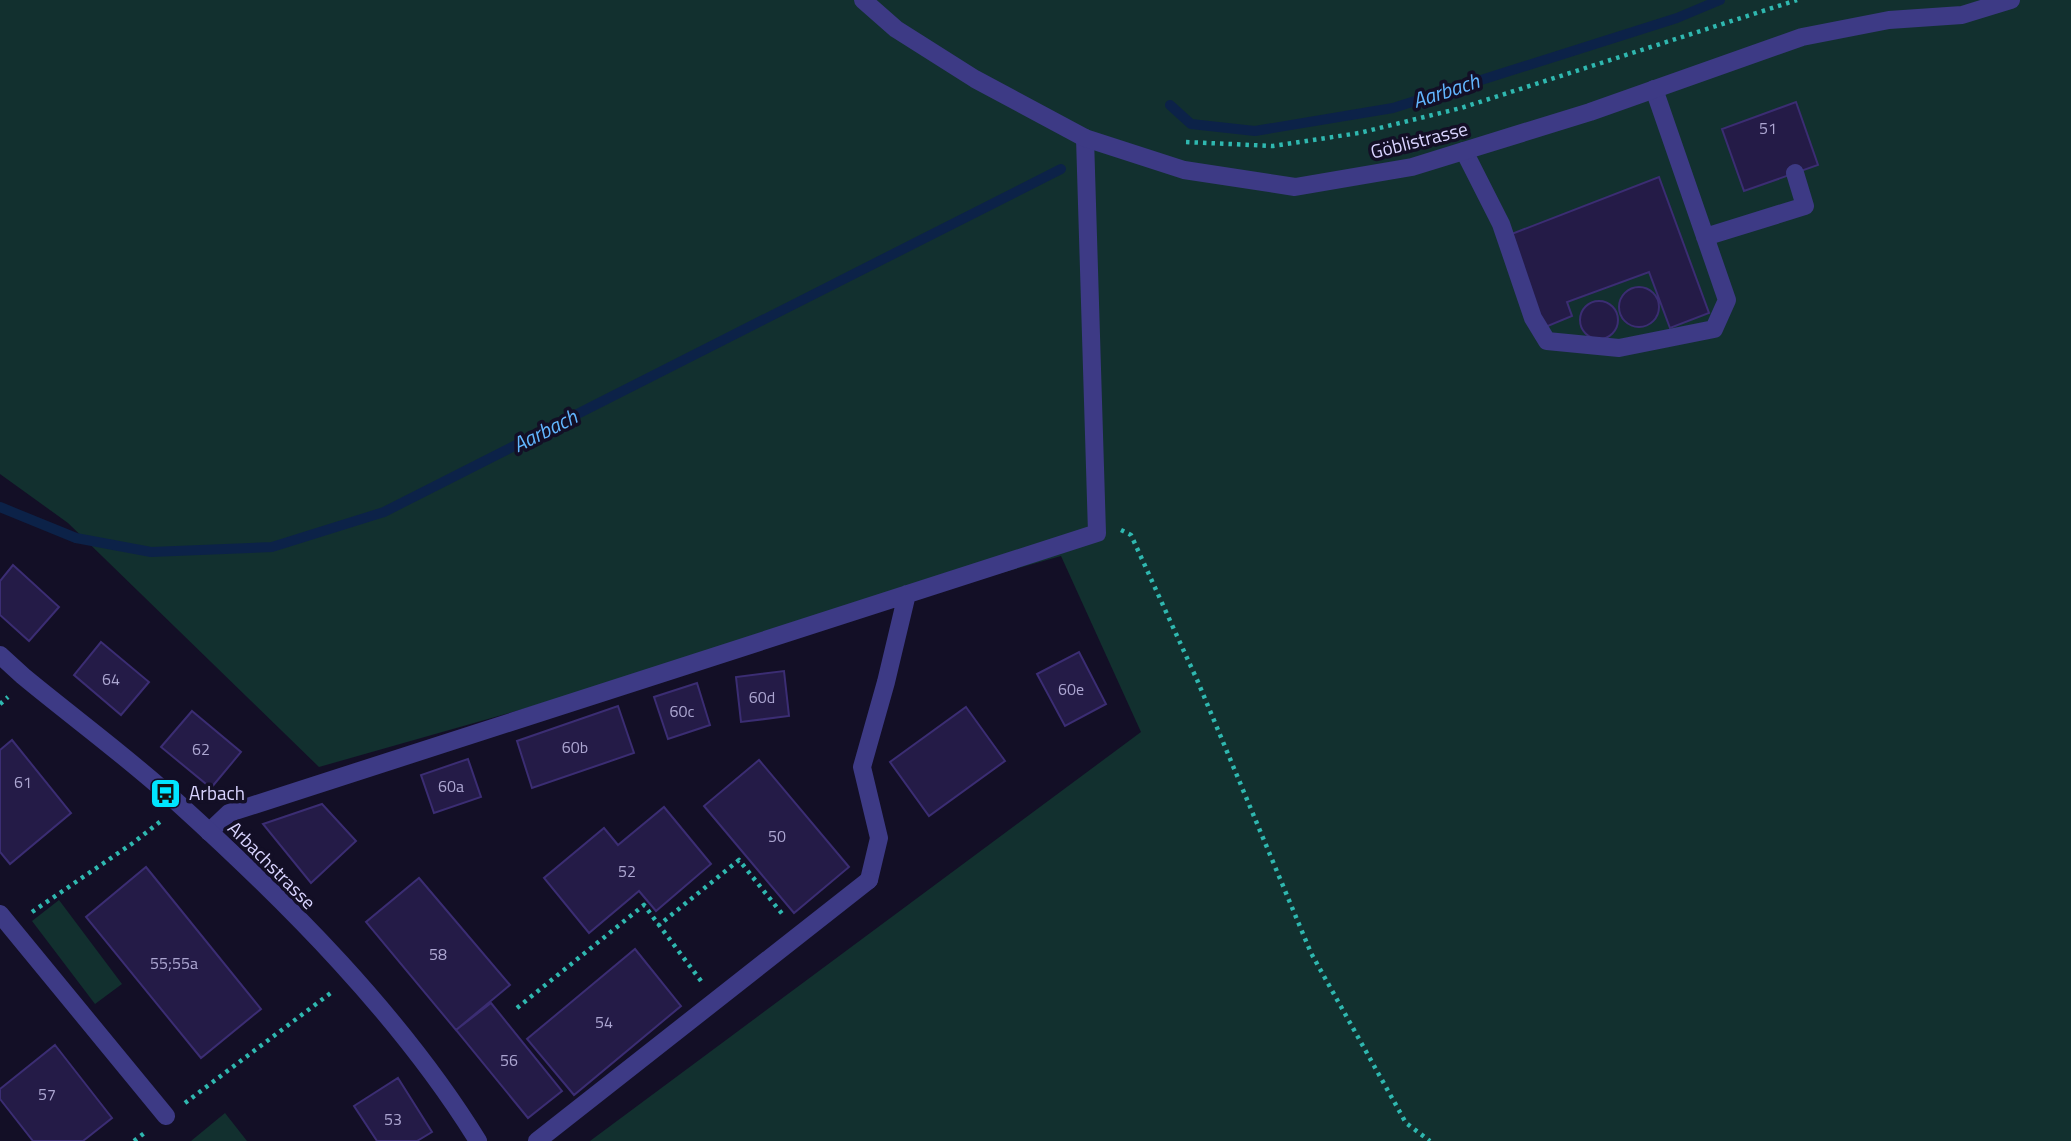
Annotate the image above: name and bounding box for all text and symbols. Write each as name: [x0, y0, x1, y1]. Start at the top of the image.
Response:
water label: Aarbach: [1408, 64, 1484, 116]
street label: Göblistrasse: [1367, 113, 1470, 166]
house number: 51: [1759, 116, 1777, 140]
water label: Aarbach: [507, 400, 583, 460]
house number: 64: [102, 667, 120, 691]
house number: 60e: [1058, 677, 1084, 701]
house number: 60d: [749, 685, 775, 709]
house number: 60c: [670, 699, 694, 723]
house number: 60b: [562, 735, 588, 759]
house number: 62: [192, 737, 210, 761]
house number: 61: [14, 770, 32, 794]
house number: 60a: [438, 774, 464, 798]
bus stop icon: Arbach: [149, 776, 183, 810]
place label: Arbach: [189, 778, 245, 807]
street label: Arbachstrasse: [222, 814, 323, 915]
house number: 50: [768, 824, 786, 848]
house number: 52: [618, 859, 636, 883]
house number: 58: [429, 942, 447, 966]
house number: 55;55a: [150, 951, 198, 975]
house number: 54: [595, 1010, 613, 1034]
house number: 56: [500, 1048, 518, 1072]
house number: 57: [38, 1082, 56, 1106]
house number: 53: [384, 1107, 402, 1131]

